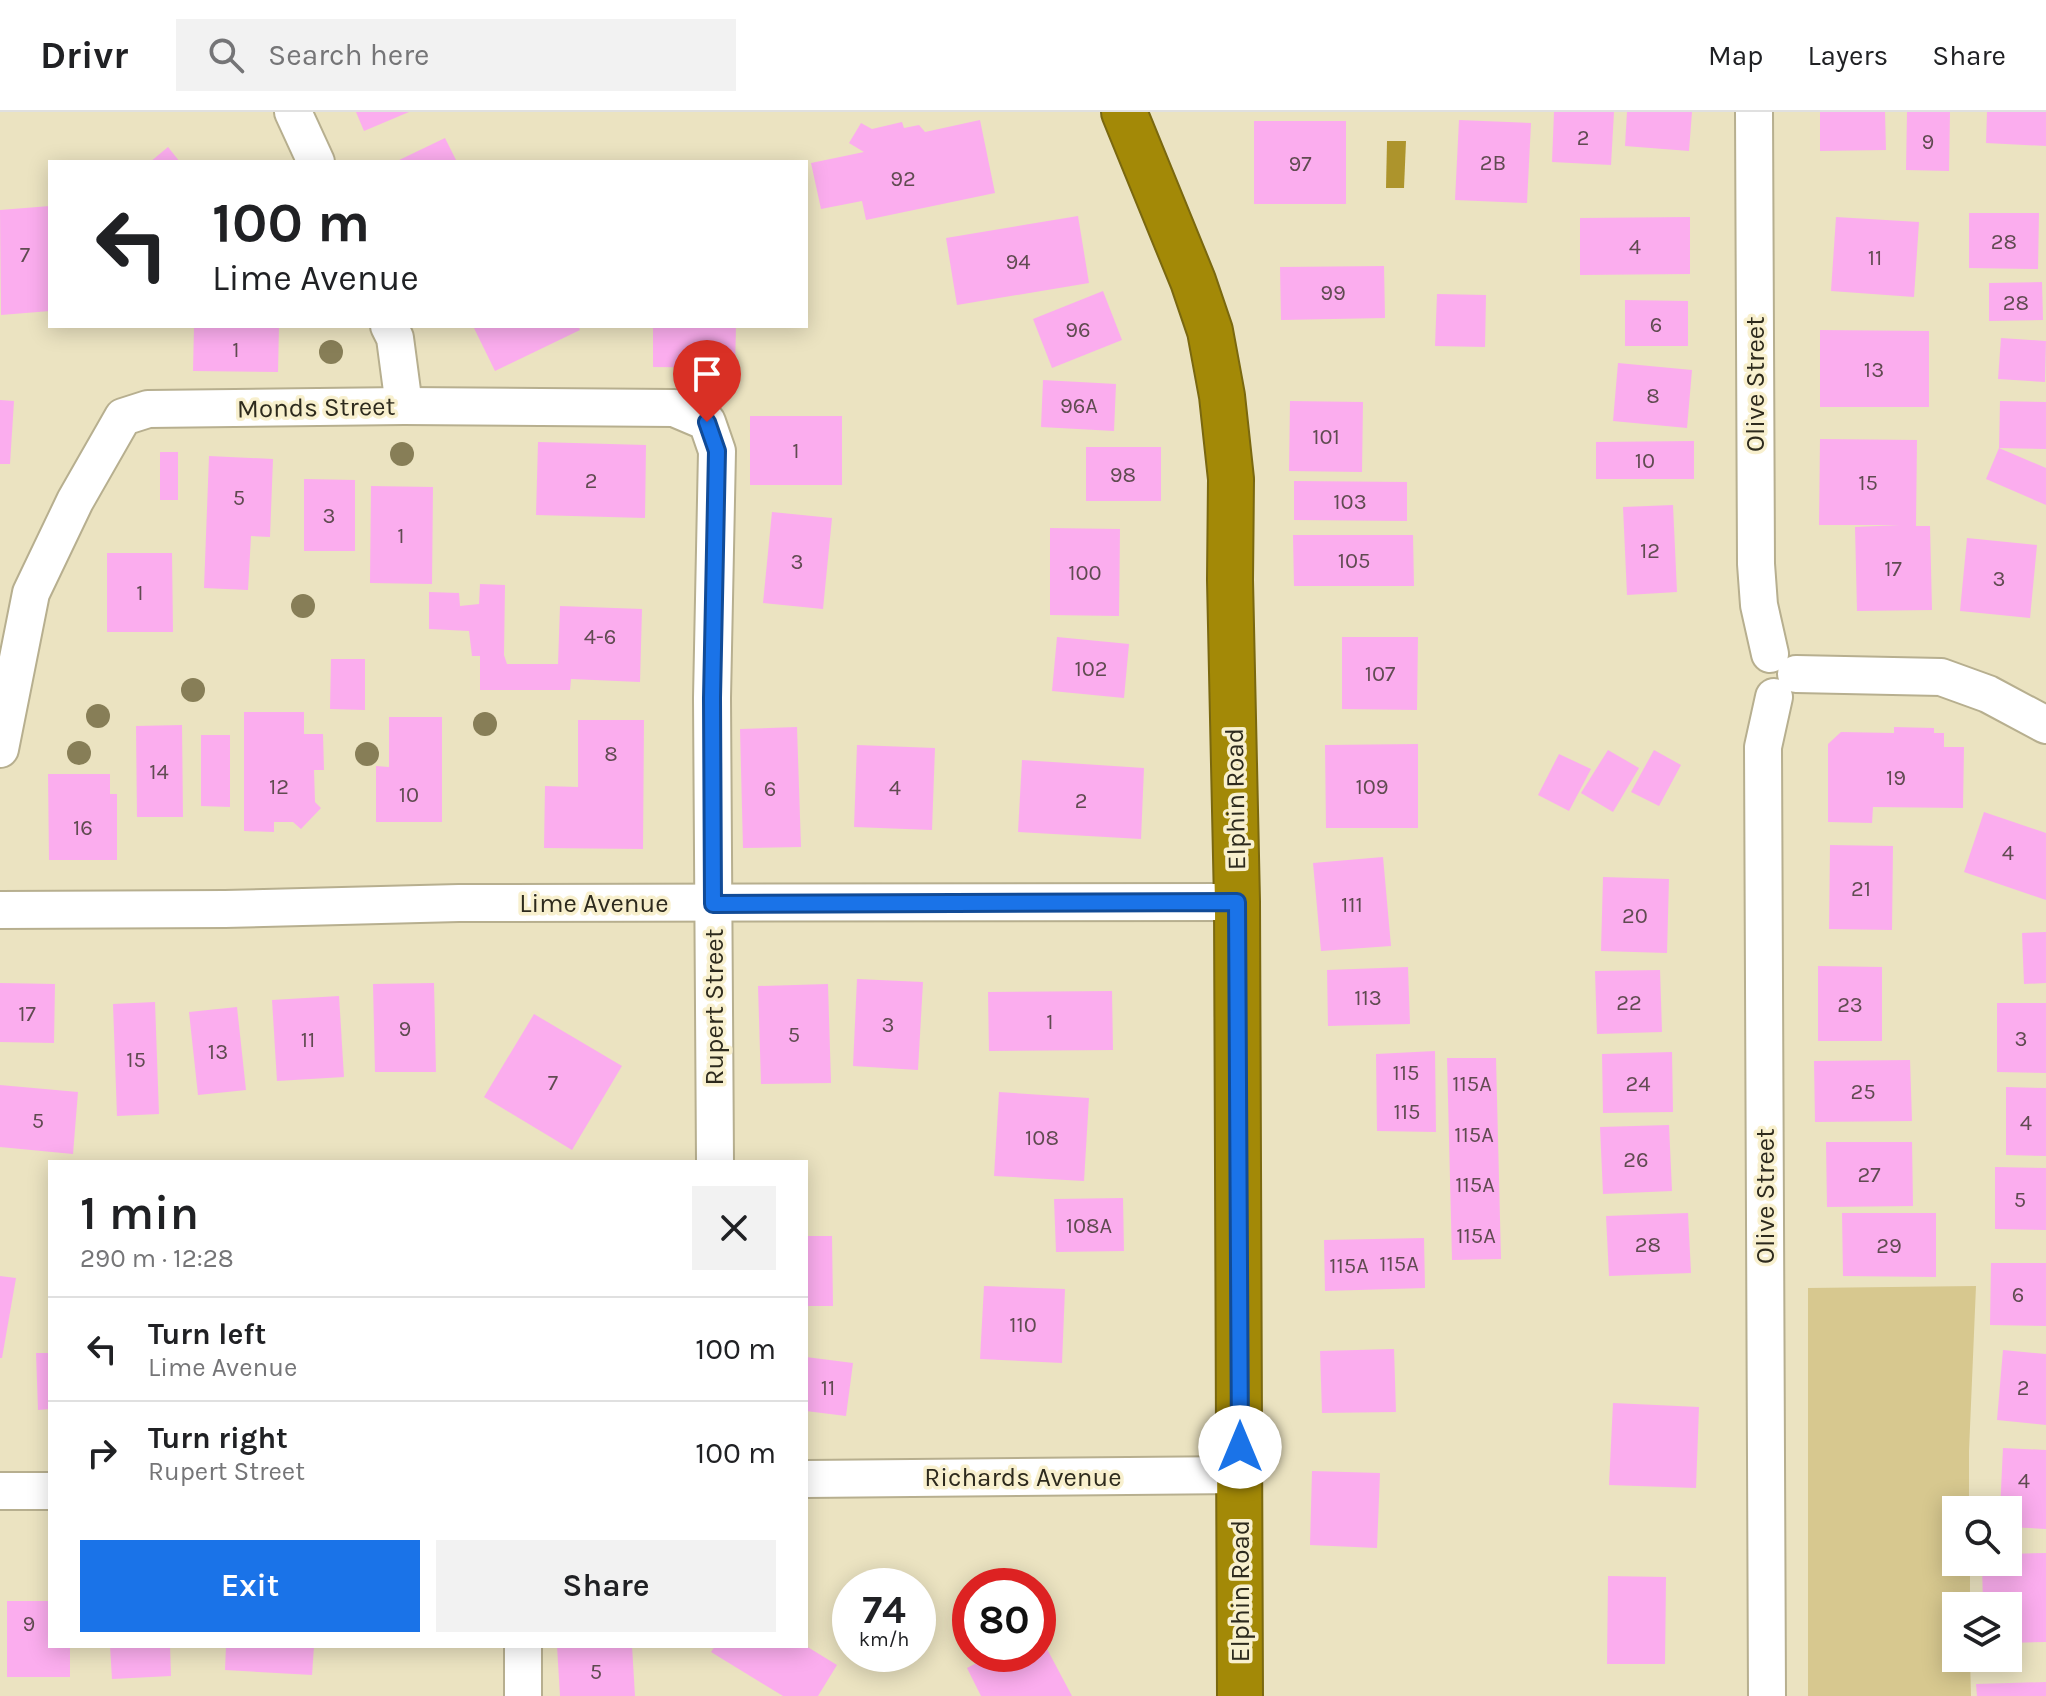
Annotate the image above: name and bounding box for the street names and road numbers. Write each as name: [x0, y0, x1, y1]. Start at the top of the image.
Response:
street label: Olive Street: [1740, 316, 1771, 452]
street label: Monds Street: [236, 391, 396, 424]
street label: Elphin Road: [1219, 728, 1252, 870]
street label: Lime Avenue: [519, 888, 669, 919]
street label: Rupert Street: [699, 928, 730, 1085]
street label: Olive Street: [1750, 1128, 1781, 1264]
street label: Richards Avenue: [924, 1462, 1122, 1493]
street label: Elphin Road: [1225, 1520, 1256, 1662]

